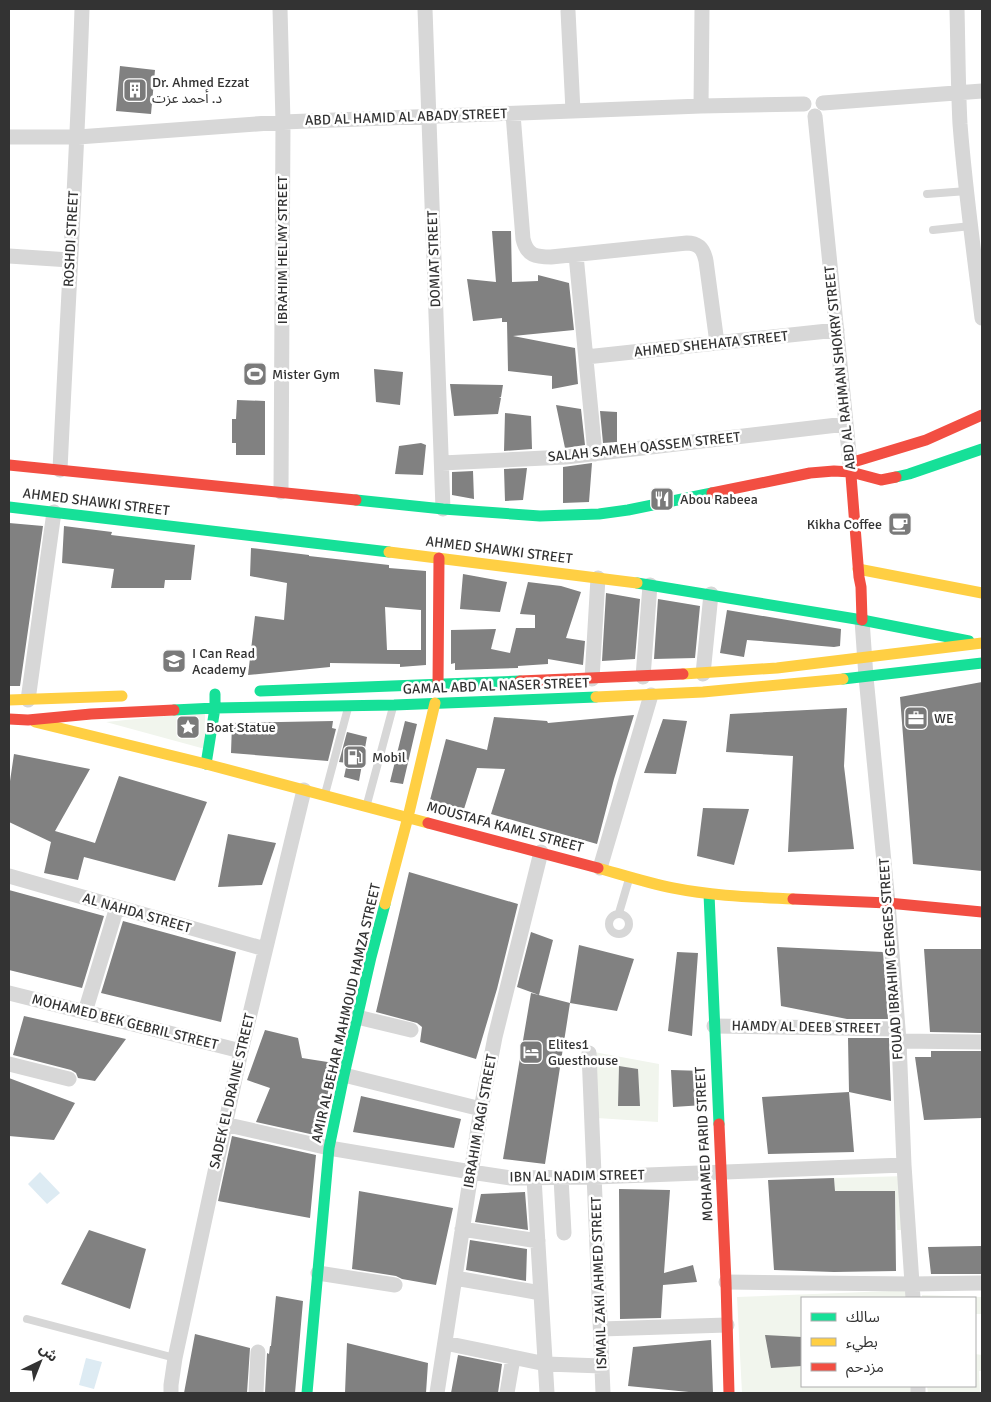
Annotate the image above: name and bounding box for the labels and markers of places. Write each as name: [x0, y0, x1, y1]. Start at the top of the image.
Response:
place label: Dr. Ahmed Ezzat د. أحمد عزت: [152, 74, 249, 107]
building icon: Dr. Ahmed Ezzat د. أحمد عزت: [122, 77, 148, 103]
sports icon: Mister Gym: [242, 361, 268, 387]
place label: Mister Gym: [272, 366, 340, 383]
restaurant icon: Abou Rabeea: [649, 486, 675, 512]
place label: Abou Rabeea: [680, 491, 758, 508]
cafe icon: Kikha Coffee: [887, 511, 913, 537]
place label: Kikha Coffee: [807, 516, 882, 533]
place label: I Can Read Academy: [192, 645, 255, 678]
school or university icon: I Can Read Academy: [161, 648, 187, 674]
office icon: WE: [903, 705, 929, 731]
place label: WE: [934, 710, 954, 727]
place icon: Boat Statue: [175, 714, 201, 740]
place label: Boat Statue: [206, 719, 276, 736]
fuel station icon: Mobil: [342, 744, 368, 770]
place label: Mobil: [372, 749, 406, 766]
place label: Elites1 Guesthouse: [548, 1036, 618, 1069]
hotel icon: Elites1 Guesthouse: [518, 1039, 544, 1065]

